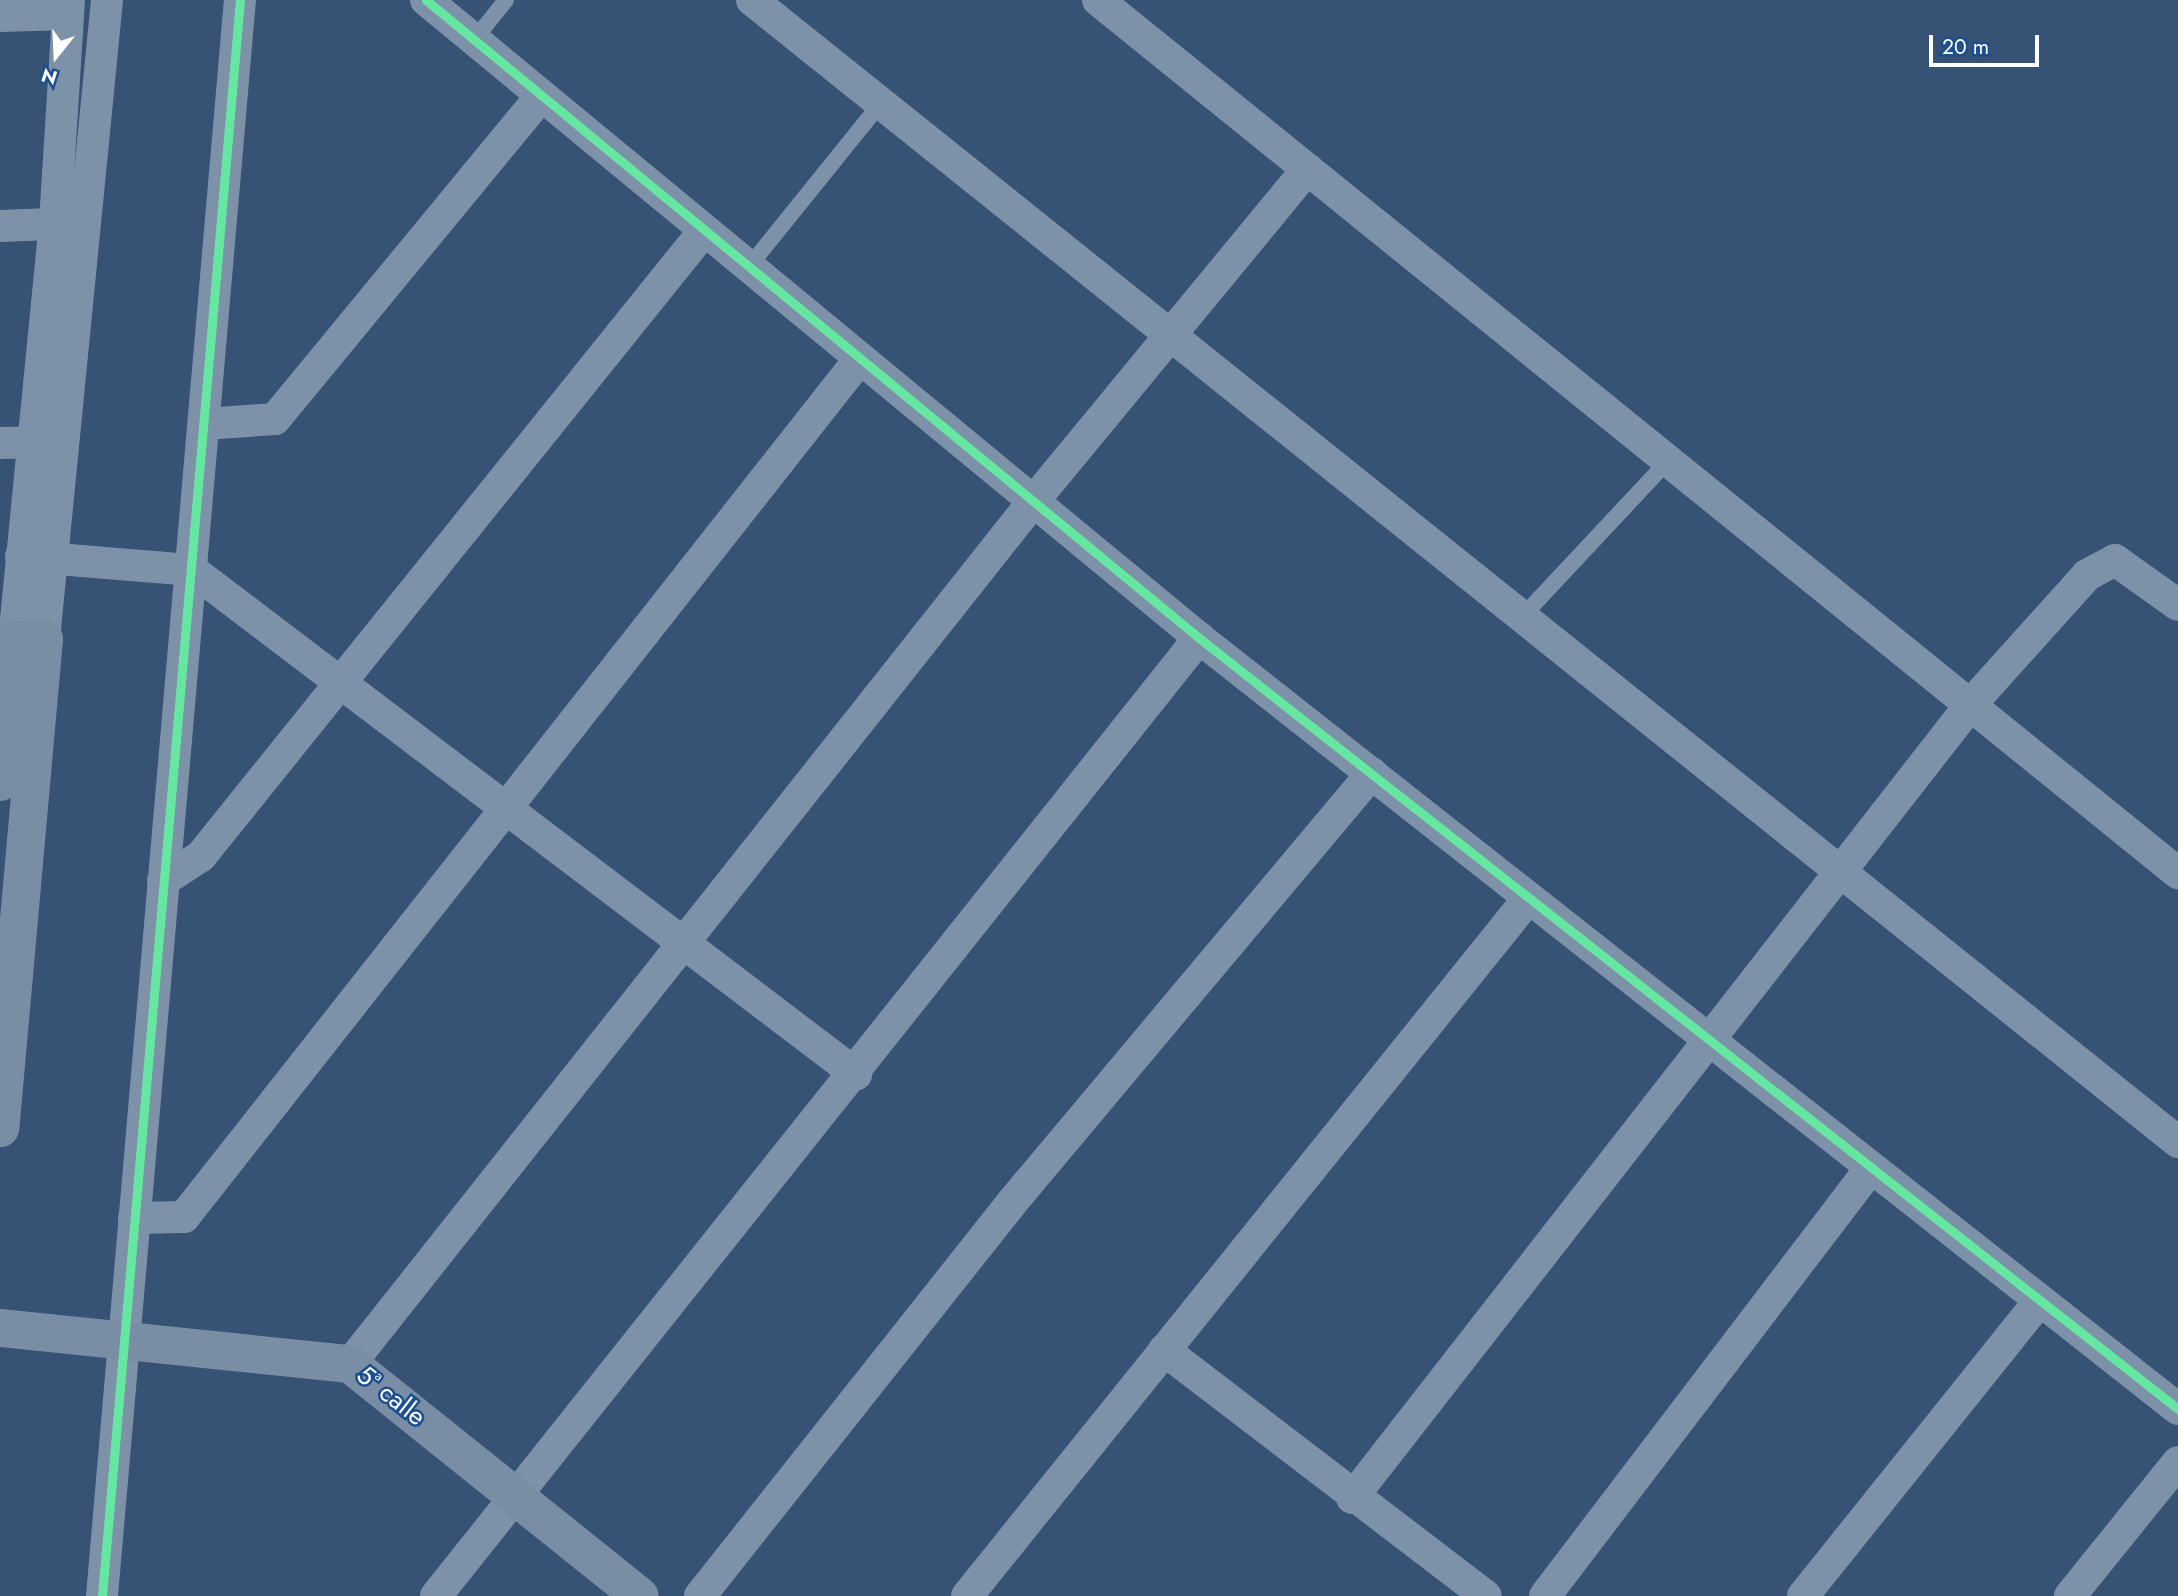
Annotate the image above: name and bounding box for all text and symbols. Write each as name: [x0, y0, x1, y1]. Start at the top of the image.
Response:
north arrow: [21, 21, 91, 91]
scale bar: [1933, 21, 2043, 65]
text: 20 m: [1942, 32, 1989, 62]
text: N: [38, 61, 61, 92]
street label: 5ª calle: [350, 1359, 432, 1433]

